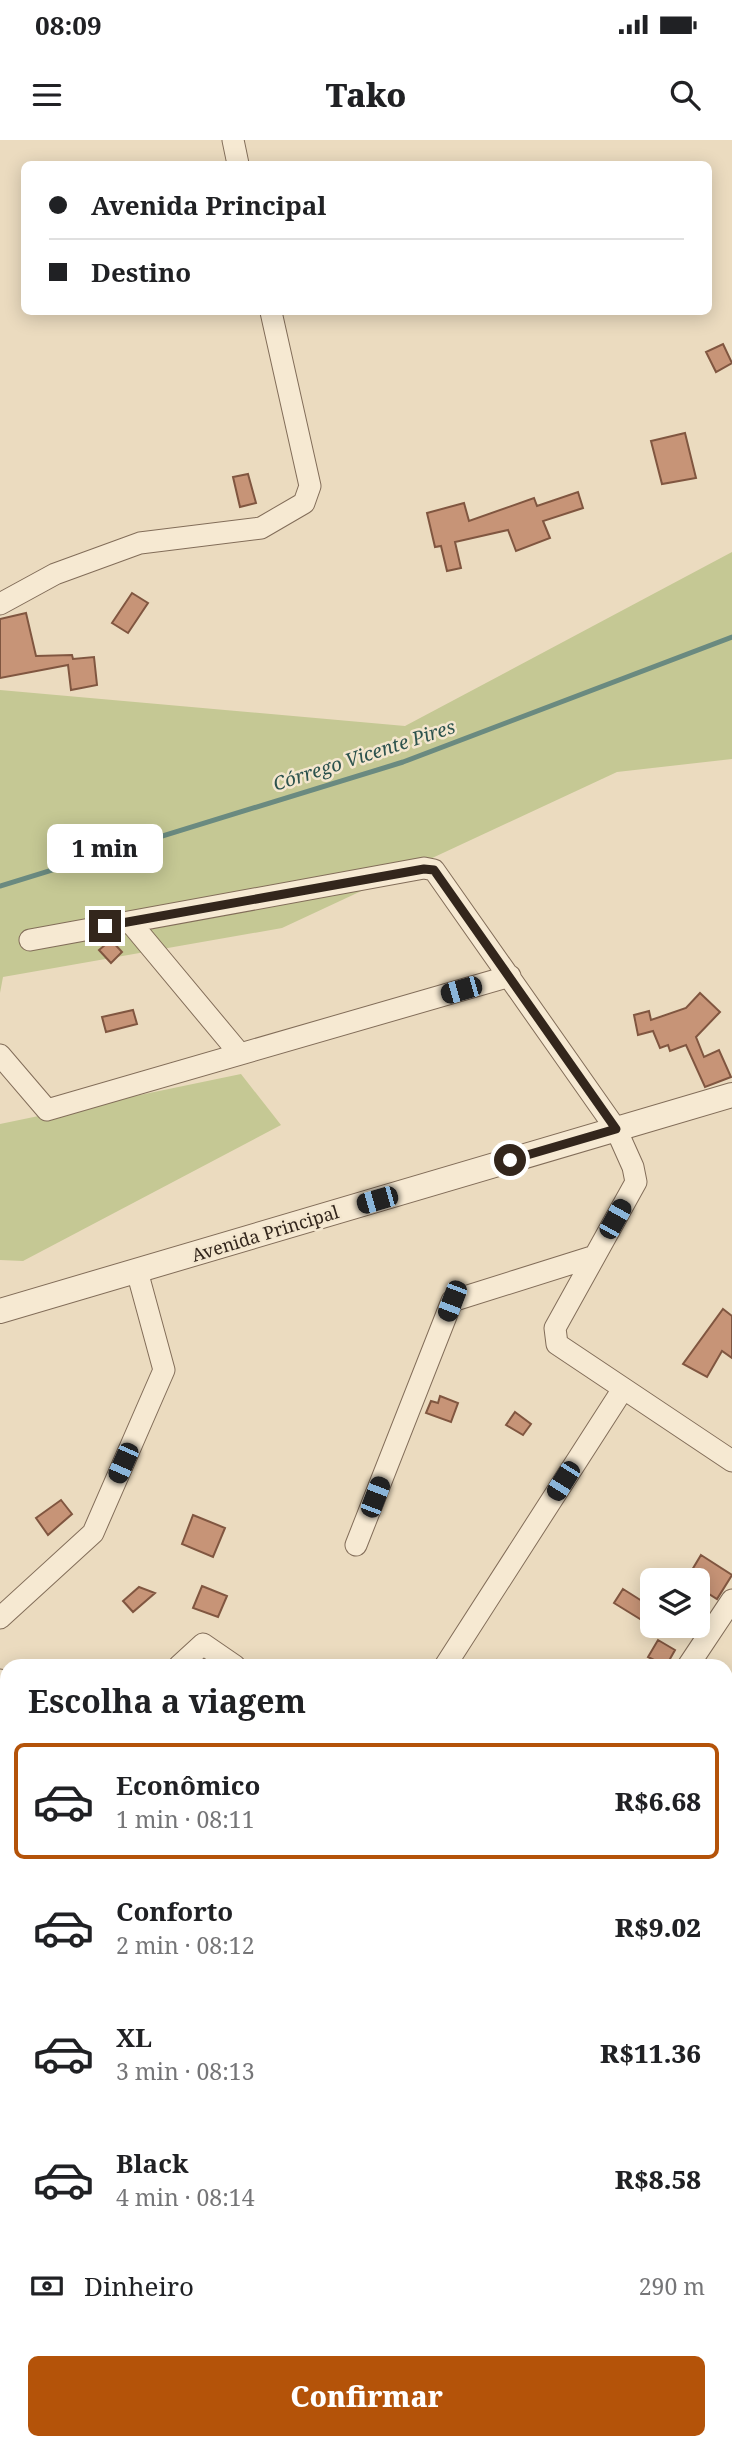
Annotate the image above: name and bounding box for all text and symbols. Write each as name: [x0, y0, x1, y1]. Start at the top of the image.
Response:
text: 08:09: [35, 7, 102, 43]
text: Tako: [326, 73, 406, 116]
icon: menu: [28, 76, 66, 114]
icon: search: [666, 76, 704, 114]
text: Avenida Principal: [91, 187, 326, 223]
text: Destino: [91, 254, 191, 290]
water label: Córrego Vicente Pires: [270, 713, 459, 797]
callout: 1 min: [47, 824, 163, 874]
text: 1 min: [72, 832, 138, 864]
route end: [89, 910, 121, 942]
car: [438, 974, 485, 1006]
route start: [494, 1144, 526, 1176]
car: [354, 1184, 401, 1216]
car: [596, 1196, 635, 1242]
street label: Avenida Principal: [188, 1199, 342, 1267]
car: [435, 1278, 470, 1324]
car: [105, 1440, 142, 1486]
car: [543, 1458, 584, 1504]
car: [358, 1474, 393, 1520]
map controls: [640, 1568, 710, 1638]
button: layers: [640, 1568, 710, 1638]
text: Escolha a viagem: [28, 1679, 306, 1722]
text: Econômico: [116, 1767, 260, 1803]
icon: car: [32, 1770, 95, 1833]
text: R$6.68: [615, 1783, 701, 1819]
text: 1 min · 08:11: [116, 1803, 254, 1835]
text: Conforto: [116, 1893, 233, 1929]
icon: car: [32, 1896, 95, 1959]
text: R$9.02: [615, 1909, 701, 1945]
text: 2 min · 08:12: [116, 1929, 254, 1961]
text: XL: [116, 2019, 152, 2055]
icon: car: [32, 2022, 95, 2085]
text: R$11.36: [600, 2035, 701, 2071]
text: 3 min · 08:13: [116, 2055, 254, 2087]
text: Black: [116, 2145, 189, 2181]
icon: car: [32, 2148, 95, 2211]
text: R$8.58: [615, 2161, 701, 2197]
text: 4 min · 08:14: [116, 2181, 254, 2213]
icon: cash: [28, 2267, 66, 2305]
text: Dinheiro: [84, 2268, 194, 2304]
text: 290 m: [639, 2270, 705, 2302]
button: Confirmar: [28, 2356, 705, 2436]

